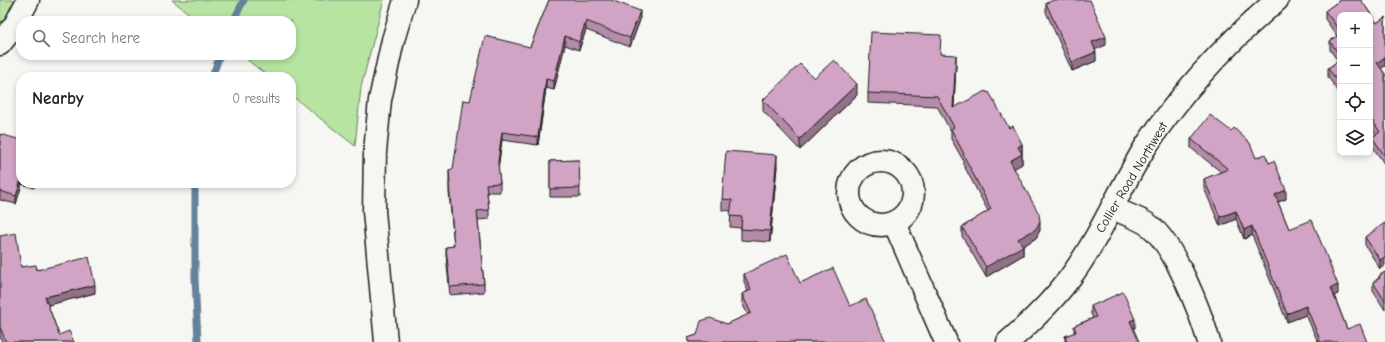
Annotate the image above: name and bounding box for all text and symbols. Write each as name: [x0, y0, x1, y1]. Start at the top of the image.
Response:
map controls: [1337, 12, 1373, 156]
button: +: [1337, 12, 1373, 48]
search box: [16, 16, 296, 60]
icon: search: [30, 27, 52, 49]
text: Search here: [62, 29, 140, 47]
button: −: [1337, 48, 1373, 84]
button: locate: [1337, 84, 1373, 120]
text: Nearby: [32, 89, 83, 108]
text: 0 results: [232, 91, 280, 106]
street label: Collier Road Northwest: [1092, 118, 1171, 235]
button: layers: [1337, 120, 1373, 156]

